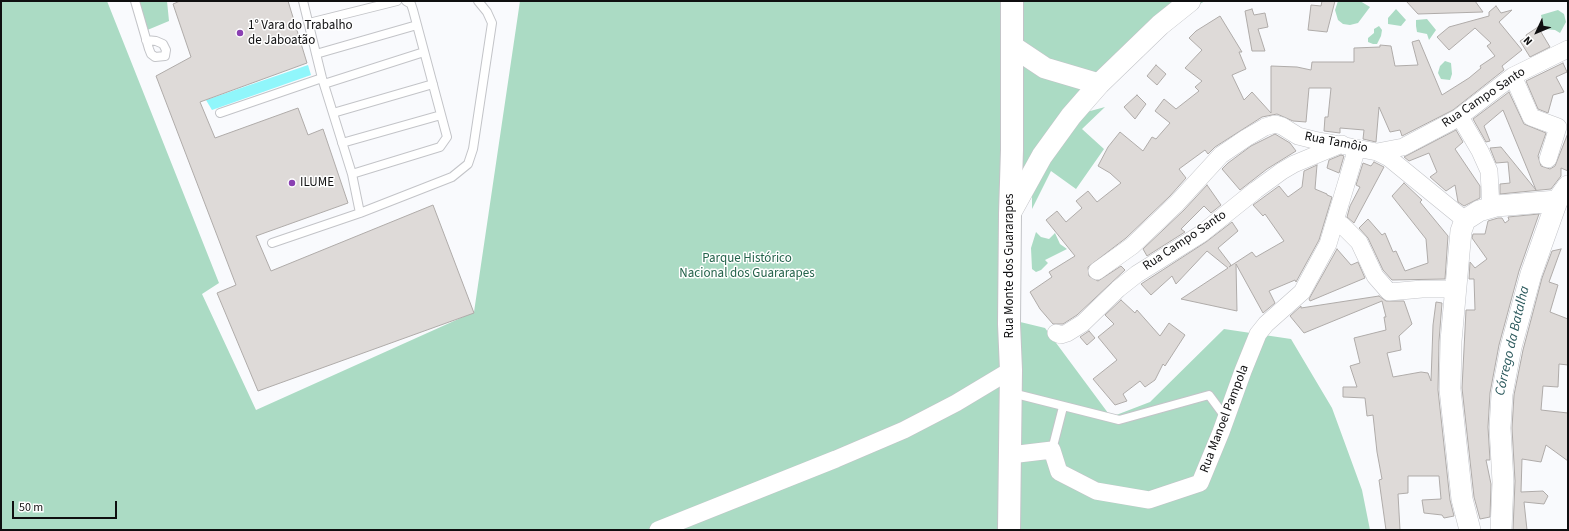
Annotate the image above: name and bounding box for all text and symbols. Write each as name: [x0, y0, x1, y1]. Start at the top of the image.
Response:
north arrow: [1517, 12, 1557, 52]
place label: 1° Vara do Trabalho de Jaboatão: [248, 18, 353, 49]
marker: 1° Vara do Trabalho de Jaboatão: [235, 28, 245, 38]
text: N: [1520, 33, 1536, 49]
street label: Rua Campo Santo: [1439, 64, 1529, 132]
street label: Rua Tamôio: [1303, 129, 1369, 157]
place label: ILUME: [300, 175, 334, 191]
marker: ILUME: [287, 178, 297, 188]
street label: Rua Monte dos Guararapes: [1002, 193, 1018, 339]
street label: Rua Campo Santo: [1140, 207, 1230, 275]
park label: Parque Histórico Nacional dos Guararapes: [679, 251, 815, 282]
water label: Córrego da Batalha: [1492, 285, 1534, 397]
street label: Rua Manoel Pampola: [1197, 363, 1253, 475]
scale bar: [14, 493, 119, 519]
text: 50 m: [19, 499, 43, 516]

